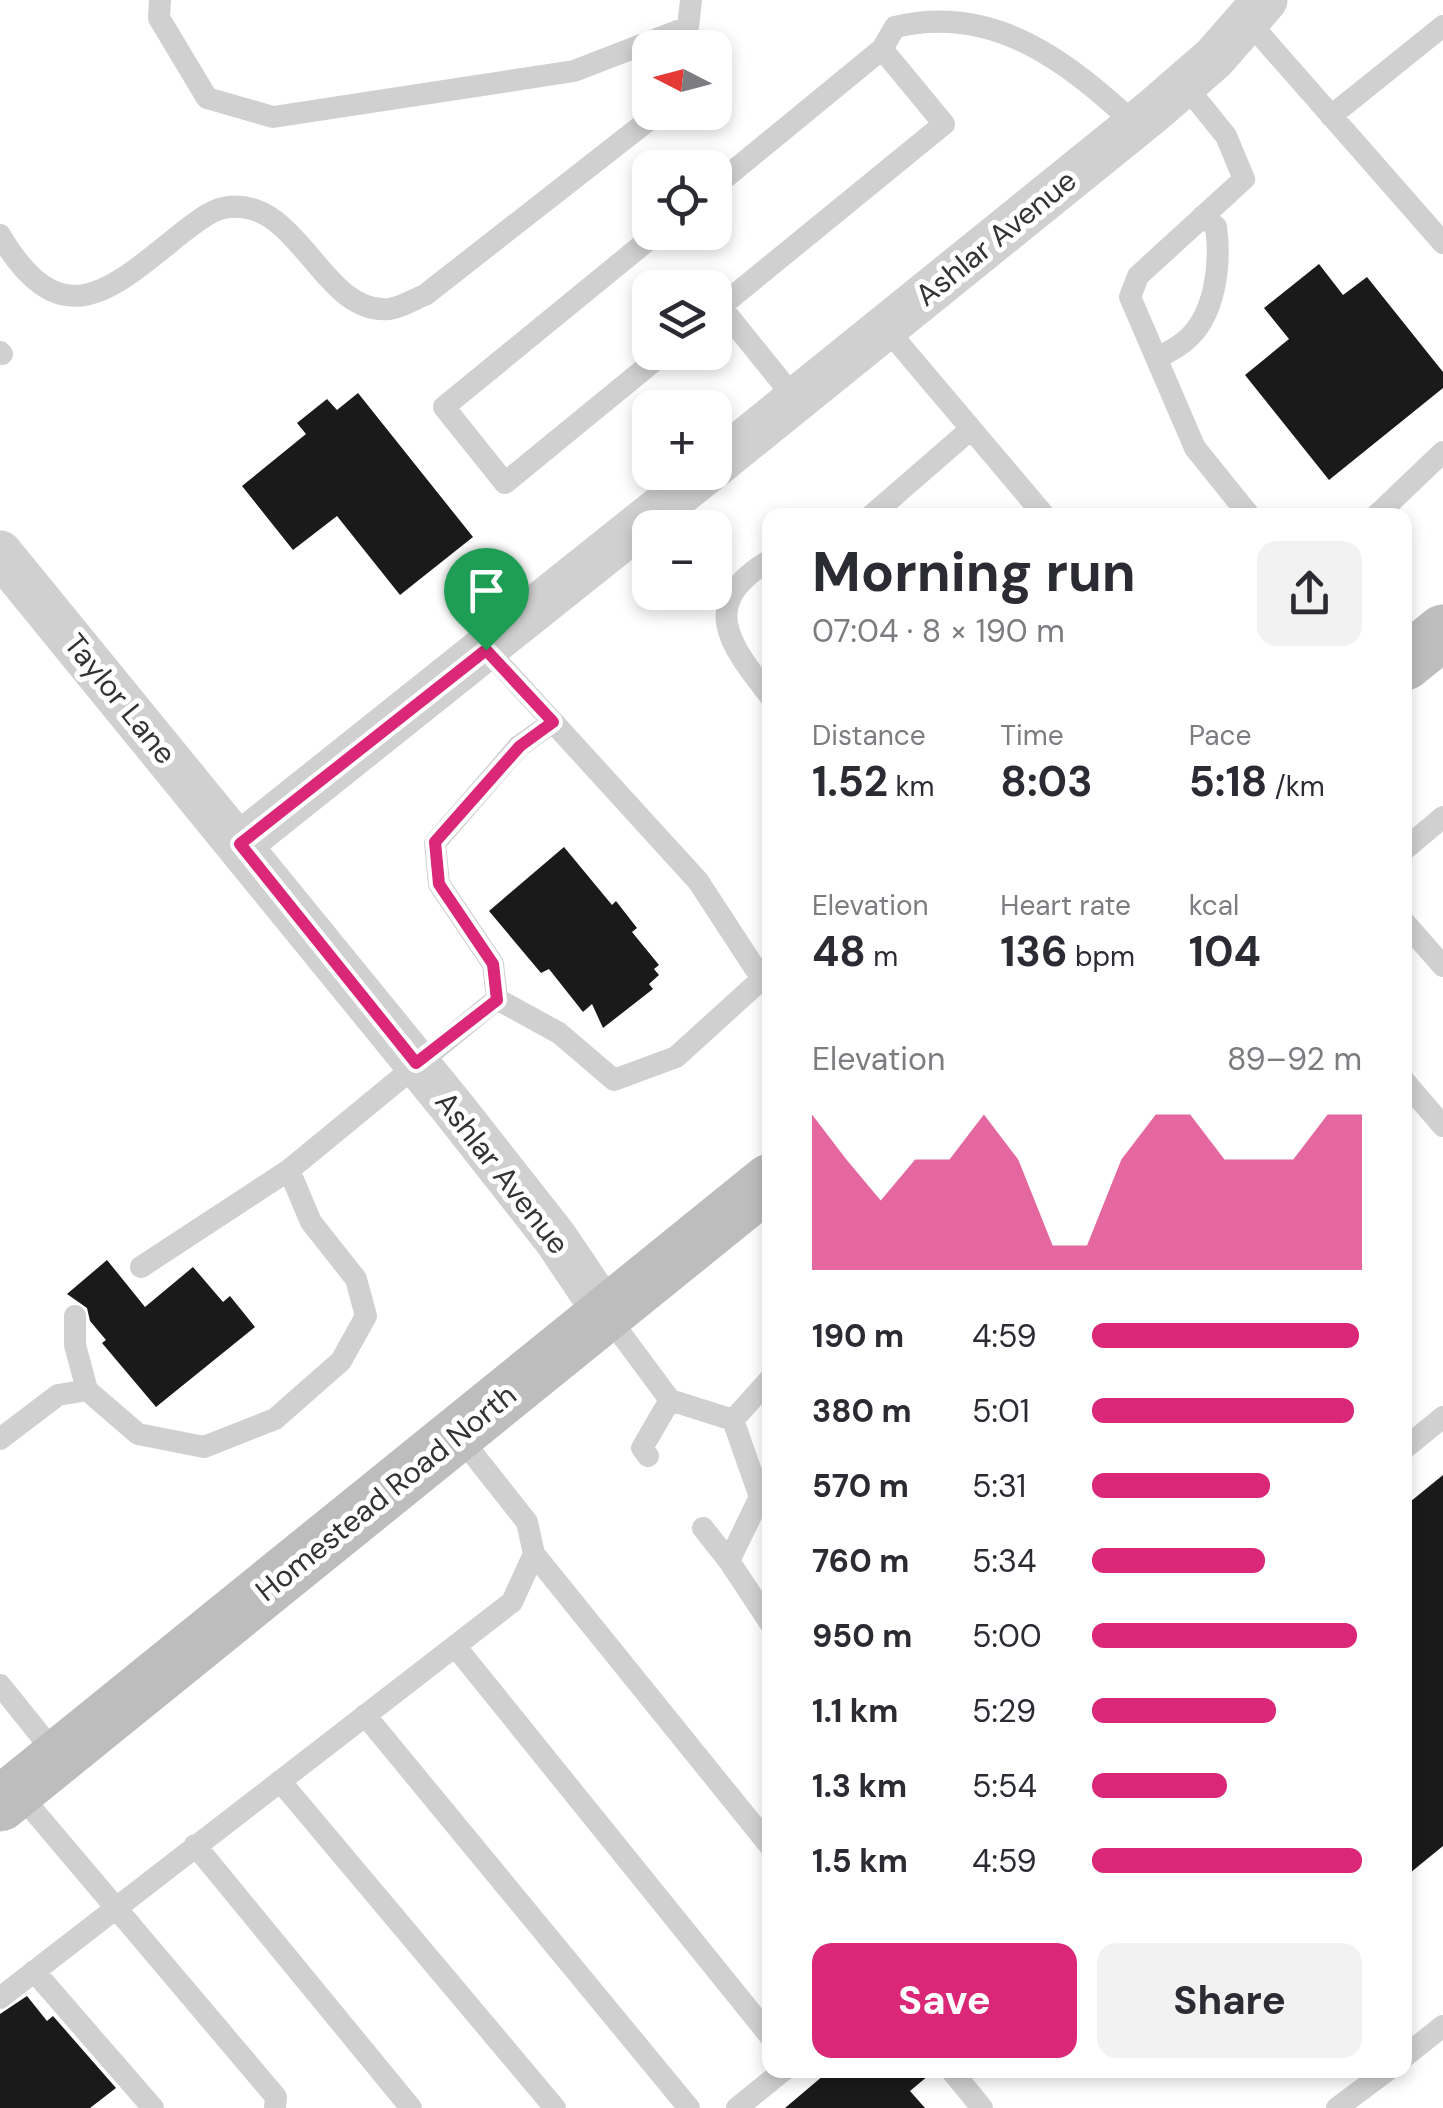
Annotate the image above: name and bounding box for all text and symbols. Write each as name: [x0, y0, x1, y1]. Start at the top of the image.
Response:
north arrow: [632, 30, 732, 130]
map controls: [632, 30, 732, 610]
button: locate: [632, 150, 732, 250]
street label: Ashlar Avenue: [907, 161, 1084, 315]
button: layers: [632, 270, 732, 370]
button: +: [632, 390, 732, 490]
button: −: [632, 510, 732, 610]
text: Morning run: [812, 536, 1136, 608]
button: share: [1257, 541, 1362, 646]
pin: [444, 548, 529, 651]
icon: arrive: [459, 563, 514, 618]
text: 07:04 · 8 × 190 m: [812, 610, 1065, 652]
street label: Taylor Lane: [56, 625, 185, 772]
text: Distance: [812, 717, 926, 754]
text: Time: [1000, 717, 1064, 754]
text: Pace: [1189, 717, 1251, 754]
text: 1.52: [812, 754, 888, 809]
text: 8:03: [1000, 754, 1092, 809]
text: 5:18: [1189, 754, 1267, 809]
text: km: [888, 768, 934, 805]
text: /km: [1267, 768, 1325, 805]
text: Elevation: [812, 887, 929, 924]
text: Heart rate: [1000, 887, 1131, 924]
text: kcal: [1189, 887, 1239, 924]
text: 48: [812, 924, 866, 979]
text: 136: [1000, 924, 1068, 979]
text: 104: [1189, 924, 1261, 979]
text: m: [866, 938, 898, 975]
text: bpm: [1068, 938, 1135, 975]
text: Elevation: [812, 1038, 945, 1080]
text: 89–92 m: [1227, 1038, 1362, 1080]
street label: Ashlar Avenue: [427, 1083, 578, 1262]
text: 190 m: [812, 1315, 904, 1357]
text: 4:59: [972, 1315, 1037, 1357]
street label: Homestead Road North: [247, 1375, 524, 1610]
text: 380 m: [812, 1390, 912, 1432]
text: 5:01: [972, 1390, 1030, 1432]
text: 570 m: [812, 1465, 909, 1507]
text: 5:31: [972, 1465, 1026, 1507]
text: 760 m: [812, 1540, 909, 1582]
text: 5:34: [972, 1540, 1036, 1582]
text: 950 m: [812, 1615, 912, 1657]
text: 5:00: [972, 1615, 1042, 1657]
text: 1.1 km: [812, 1690, 898, 1732]
text: 5:29: [972, 1690, 1036, 1732]
text: 1.3 km: [812, 1765, 907, 1807]
text: 5:54: [972, 1765, 1037, 1807]
text: 1.5 km: [812, 1840, 908, 1882]
text: 4:59: [972, 1840, 1037, 1882]
button: Save: [812, 1943, 1077, 2058]
button: Share: [1097, 1943, 1362, 2058]

